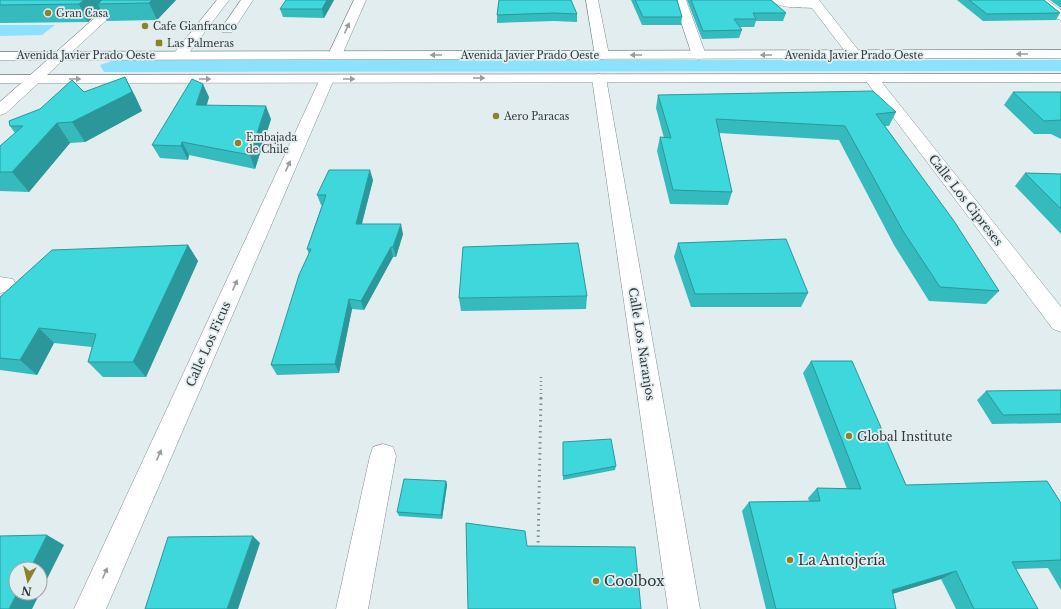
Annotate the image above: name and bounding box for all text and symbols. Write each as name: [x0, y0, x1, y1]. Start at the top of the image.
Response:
place label: Gran Casa: [56, 7, 109, 20]
marker: Gran Casa: [43, 8, 53, 18]
place label: Cafe Gianfranco: [153, 20, 237, 33]
marker: Cafe Gianfranco: [140, 21, 150, 31]
one-way arrow: [344, 22, 350, 33]
place label: Las Palmeras: [167, 37, 235, 50]
marker: Las Palmeras: [154, 38, 164, 48]
street label: Avenida Javier Prado Oeste: [16, 49, 155, 62]
street label: Avenida Javier Prado Oeste: [460, 49, 599, 62]
street label: Avenida Javier Prado Oeste: [784, 49, 923, 62]
one-way arrow: [1015, 51, 1028, 57]
one-way arrow: [429, 52, 442, 58]
one-way arrow: [629, 52, 642, 58]
one-way arrow: [759, 52, 772, 58]
one-way arrow: [473, 75, 486, 81]
one-way arrow: [69, 76, 82, 82]
one-way arrow: [199, 76, 212, 82]
one-way arrow: [343, 76, 356, 82]
place label: Aero Paracas: [503, 110, 570, 123]
marker: Aero Paracas: [491, 111, 501, 121]
place label: Embajada de Chile: [246, 131, 297, 156]
marker: Embajada de Chile: [233, 138, 243, 148]
street label: Calle Los Cipreses: [926, 151, 1006, 249]
one-way arrow: [285, 161, 291, 172]
one-way arrow: [232, 279, 238, 291]
street label: Calle Los Naranjos: [626, 286, 658, 402]
street label: Calle Los Ficus: [182, 299, 234, 389]
place label: Global Institute: [857, 429, 952, 444]
marker: Global Institute: [844, 431, 854, 441]
one-way arrow: [156, 448, 162, 460]
place label: La Antojería: [798, 551, 886, 569]
marker: La Antojería: [785, 555, 795, 565]
north arrow: [8, 561, 48, 601]
one-way arrow: [103, 567, 109, 579]
place label: Coolbox: [604, 572, 665, 590]
marker: Coolbox: [591, 576, 601, 586]
text: N: [20, 583, 33, 599]

